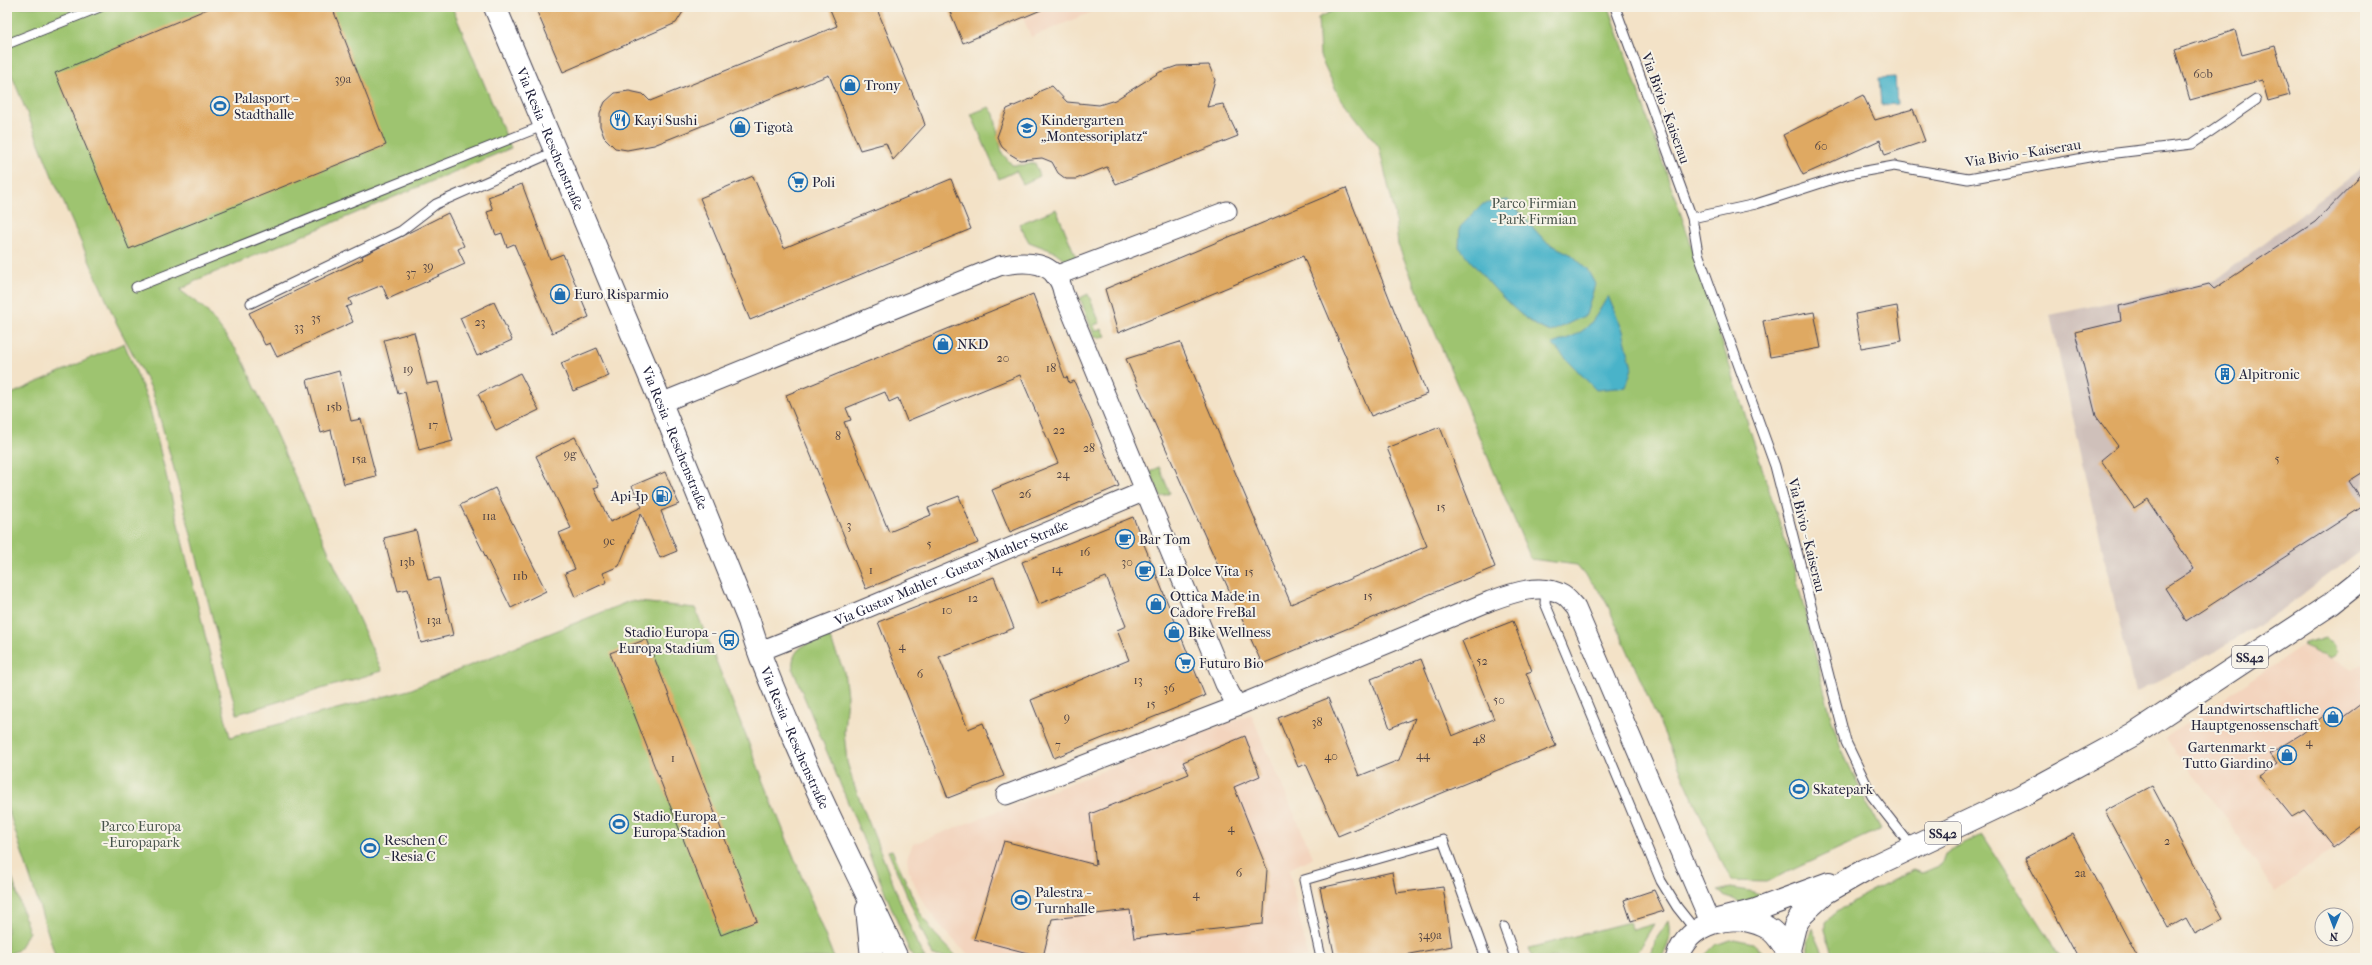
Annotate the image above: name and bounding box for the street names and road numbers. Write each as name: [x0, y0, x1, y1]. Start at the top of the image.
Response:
street label: Via Bivio - Kaiserau: [1637, 49, 1694, 166]
street label: Via Resia - Reschenstraße: [512, 64, 587, 213]
street label: Via Bivio - Kaiserau: [1963, 136, 2082, 171]
street label: Via Resia - Reschenstraße: [637, 363, 711, 512]
street label: Via Bivio - Kaiserau: [1784, 475, 1829, 594]
street label: Via Gustav Mahler - Gustav-Mahler-Straße: [831, 516, 1071, 630]
road number: SS42: [2232, 646, 2268, 668]
street label: Via Resia - Reschenstraße: [756, 663, 833, 812]
road number: SS42: [1925, 822, 1961, 844]

